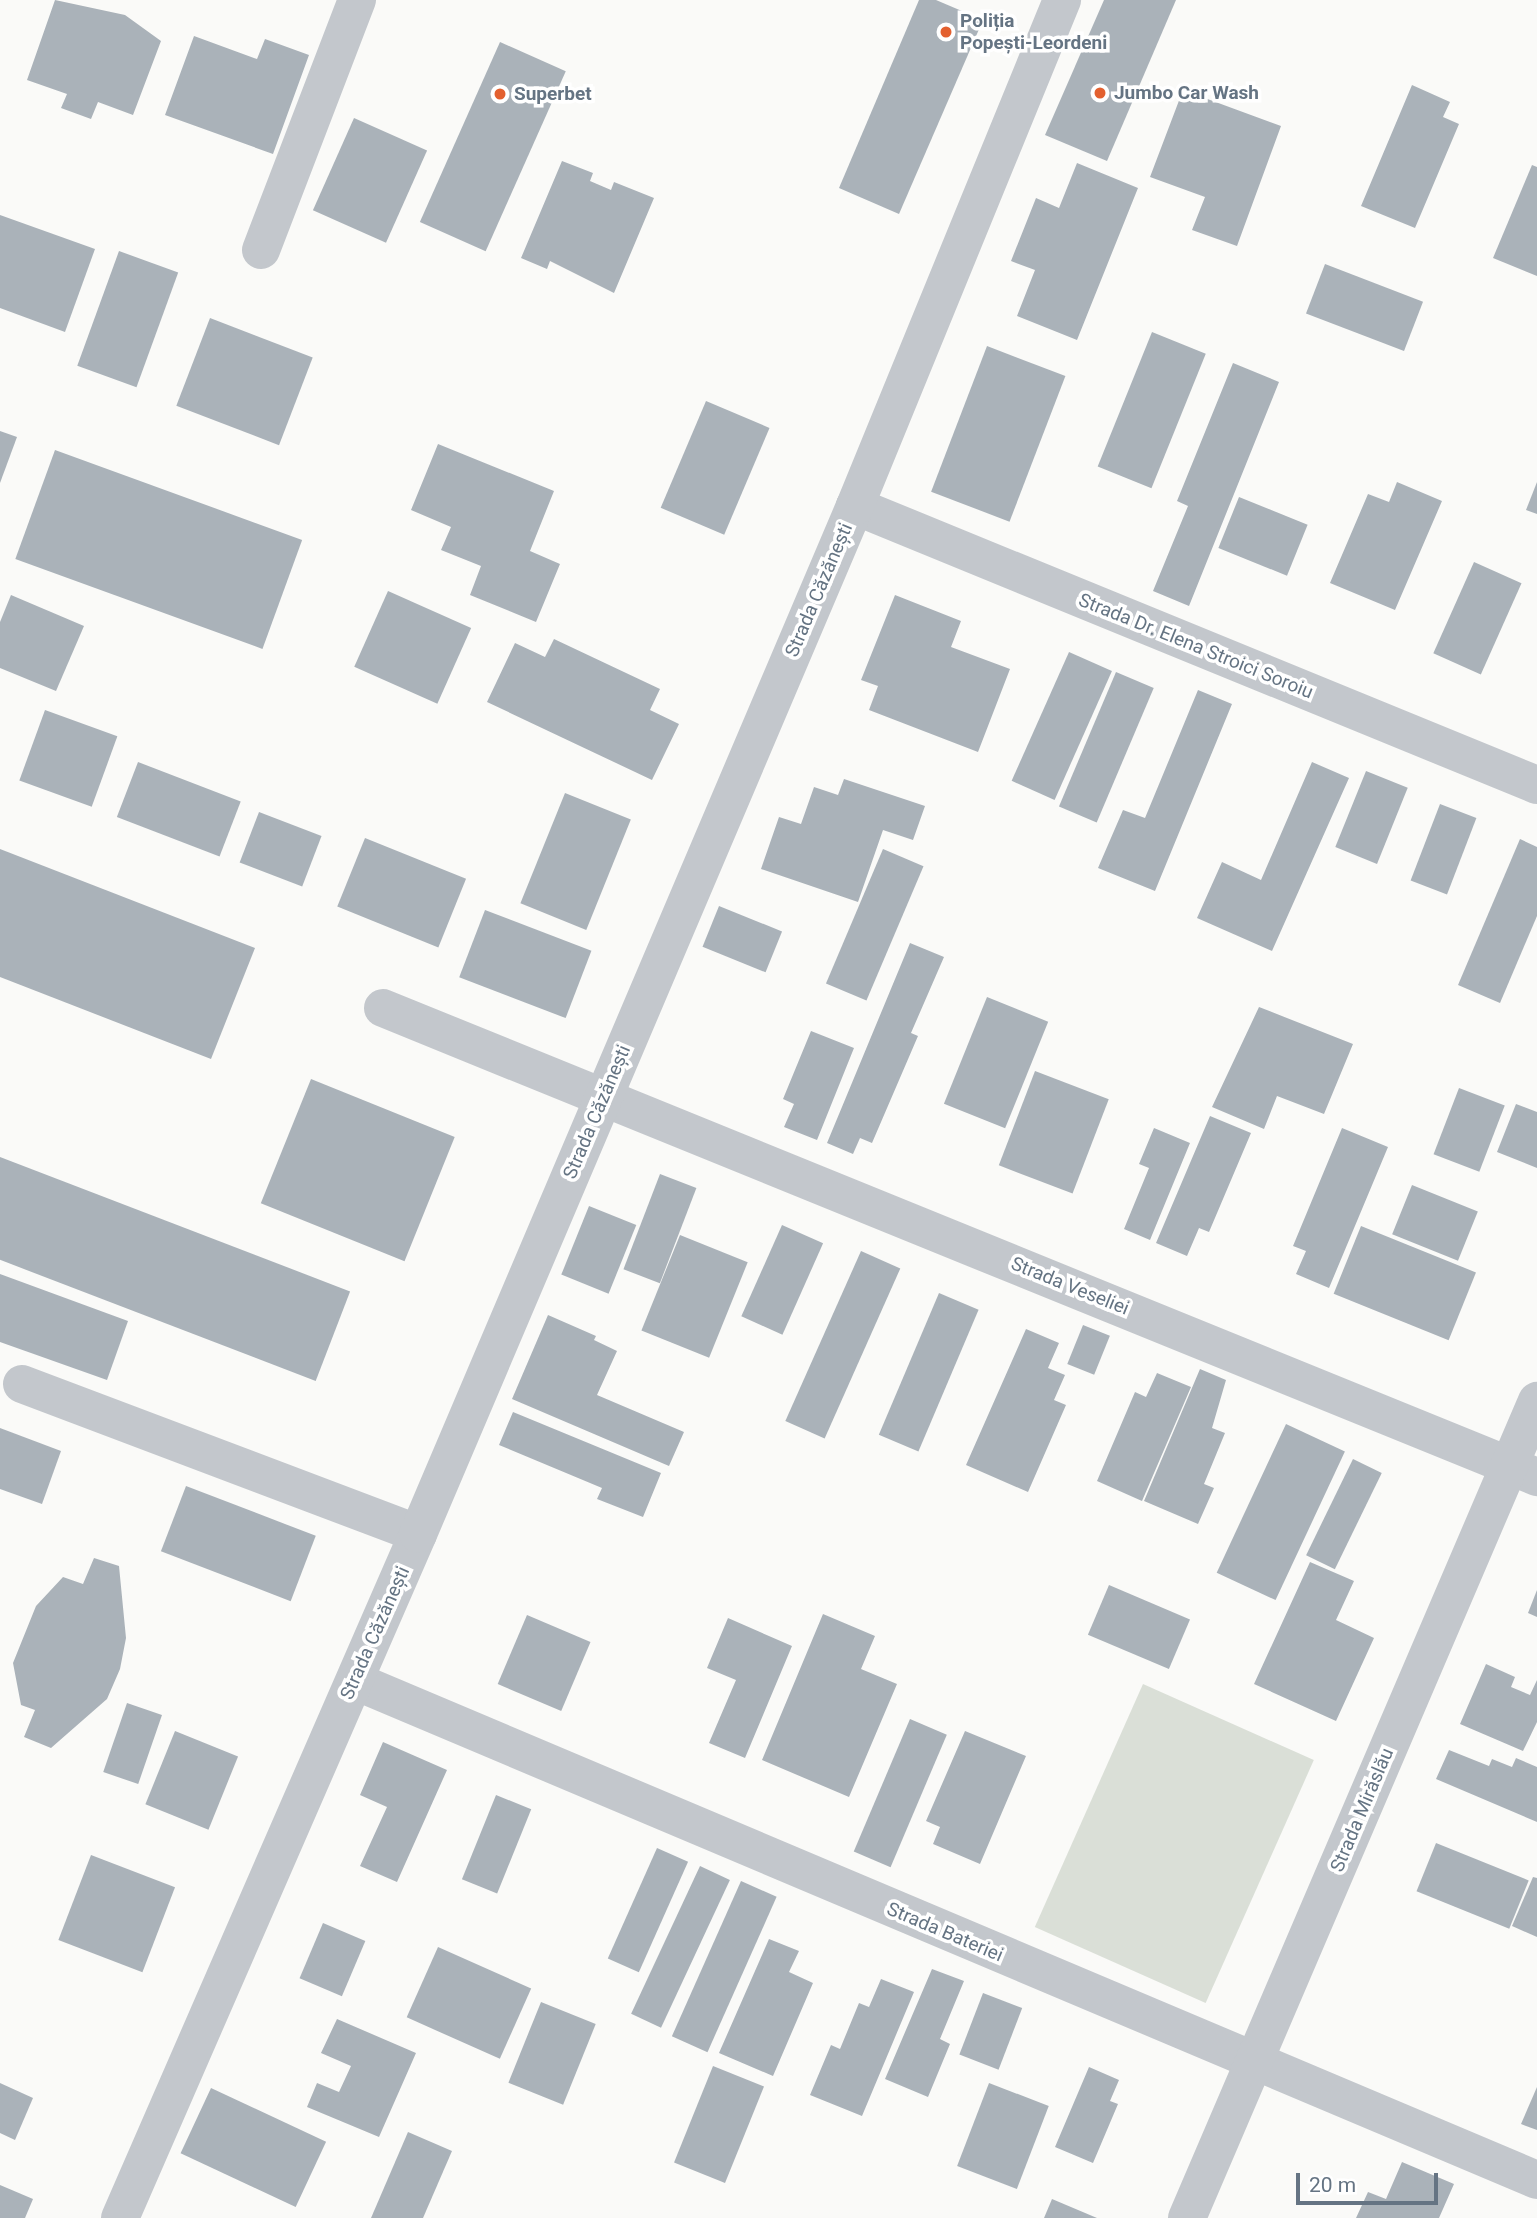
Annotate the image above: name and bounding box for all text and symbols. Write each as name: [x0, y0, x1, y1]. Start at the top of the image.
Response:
place label: Poliția Popești-Leordeni: [960, 10, 1107, 54]
marker: Poliția Popești-Leordeni: [938, 24, 954, 40]
place label: Jumbo Car Wash: [1114, 82, 1259, 104]
place label: Superbet: [514, 83, 592, 105]
marker: Jumbo Car Wash: [1092, 85, 1108, 101]
marker: Superbet: [492, 86, 508, 102]
street label: Strada Căzănești: [781, 520, 857, 660]
street label: Strada Dr. Elena Stroici Soroiu: [1075, 588, 1317, 704]
street label: Strada Căzănești: [559, 1042, 635, 1182]
street label: Strada Veseliei: [1008, 1252, 1132, 1320]
street label: Strada Căzănești: [335, 1563, 415, 1703]
street label: Strada Mirăslău: [1326, 1745, 1398, 1875]
street label: Strada Bateriei: [884, 1897, 1006, 1967]
scale bar: [1299, 2158, 1441, 2202]
text: 20 m: [1309, 2173, 1356, 2197]

